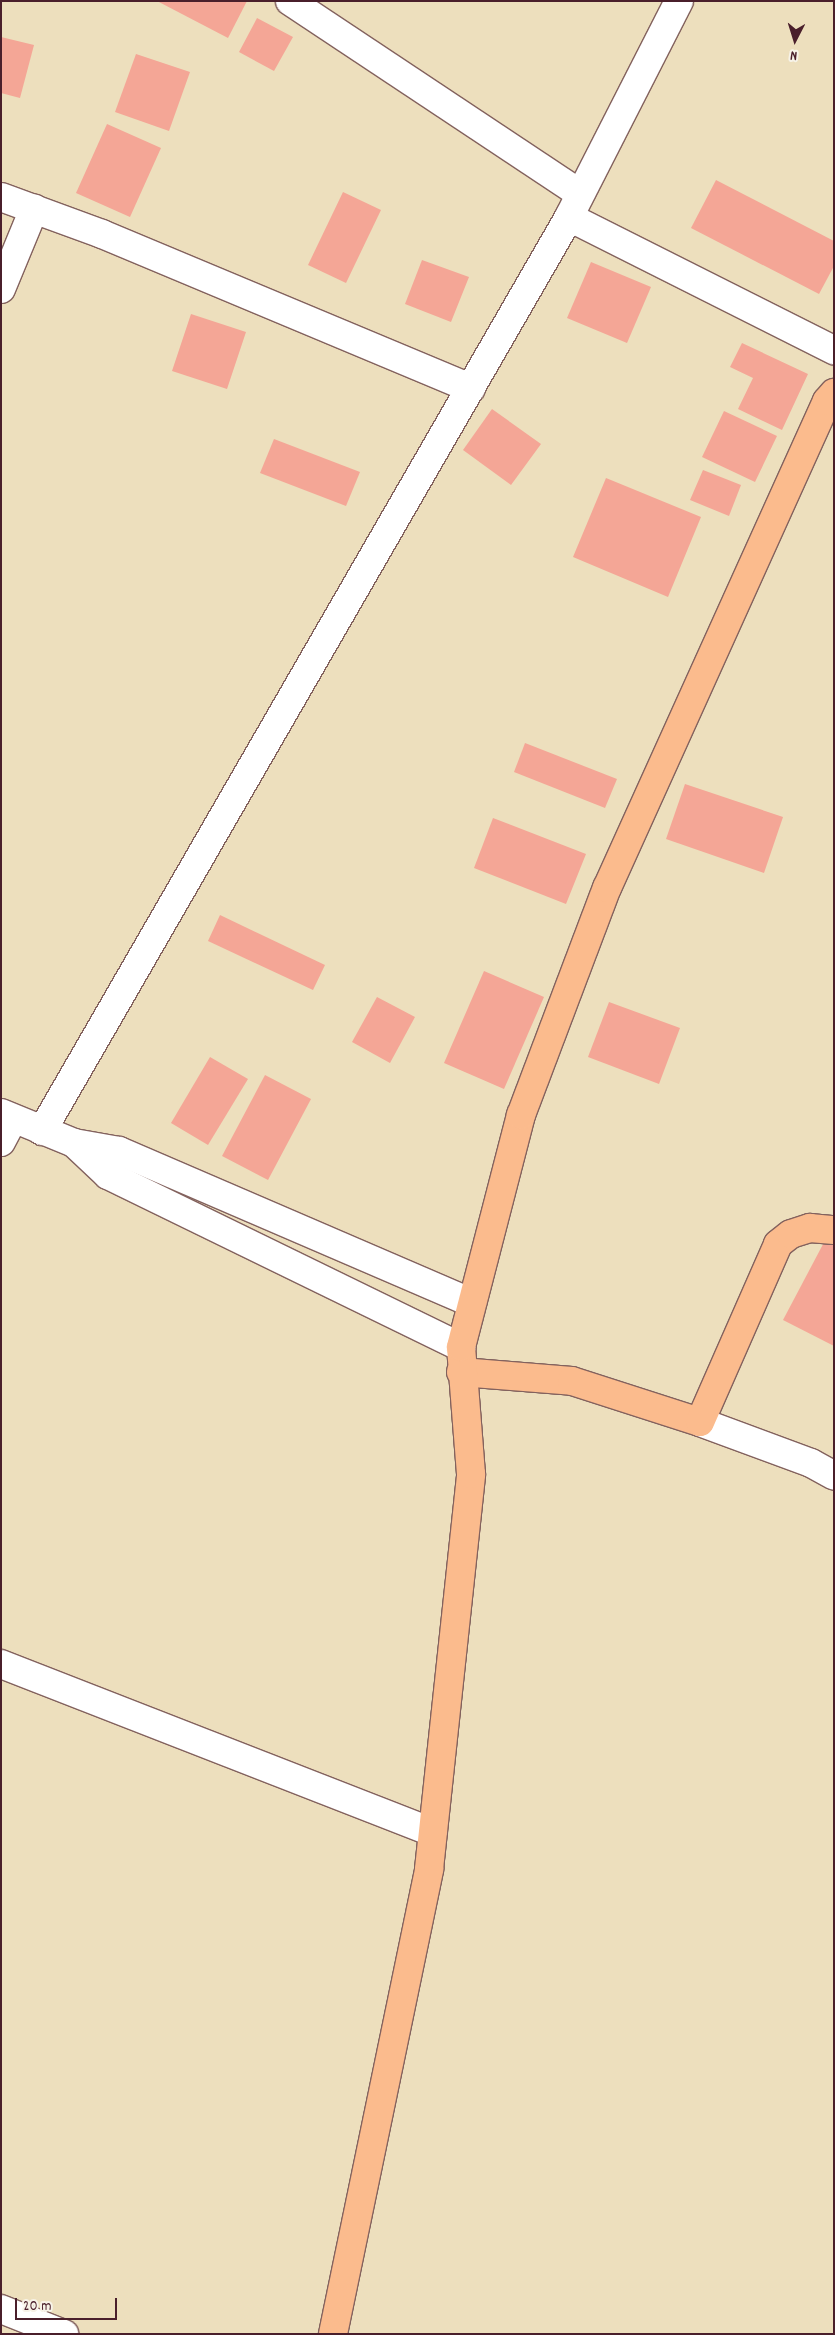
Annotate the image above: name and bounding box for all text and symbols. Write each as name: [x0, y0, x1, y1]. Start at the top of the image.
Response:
north arrow: [770, 15, 820, 65]
text: N: [789, 45, 798, 65]
scale bar: [18, 2288, 120, 2320]
text: 20 m: [23, 2296, 51, 2318]

